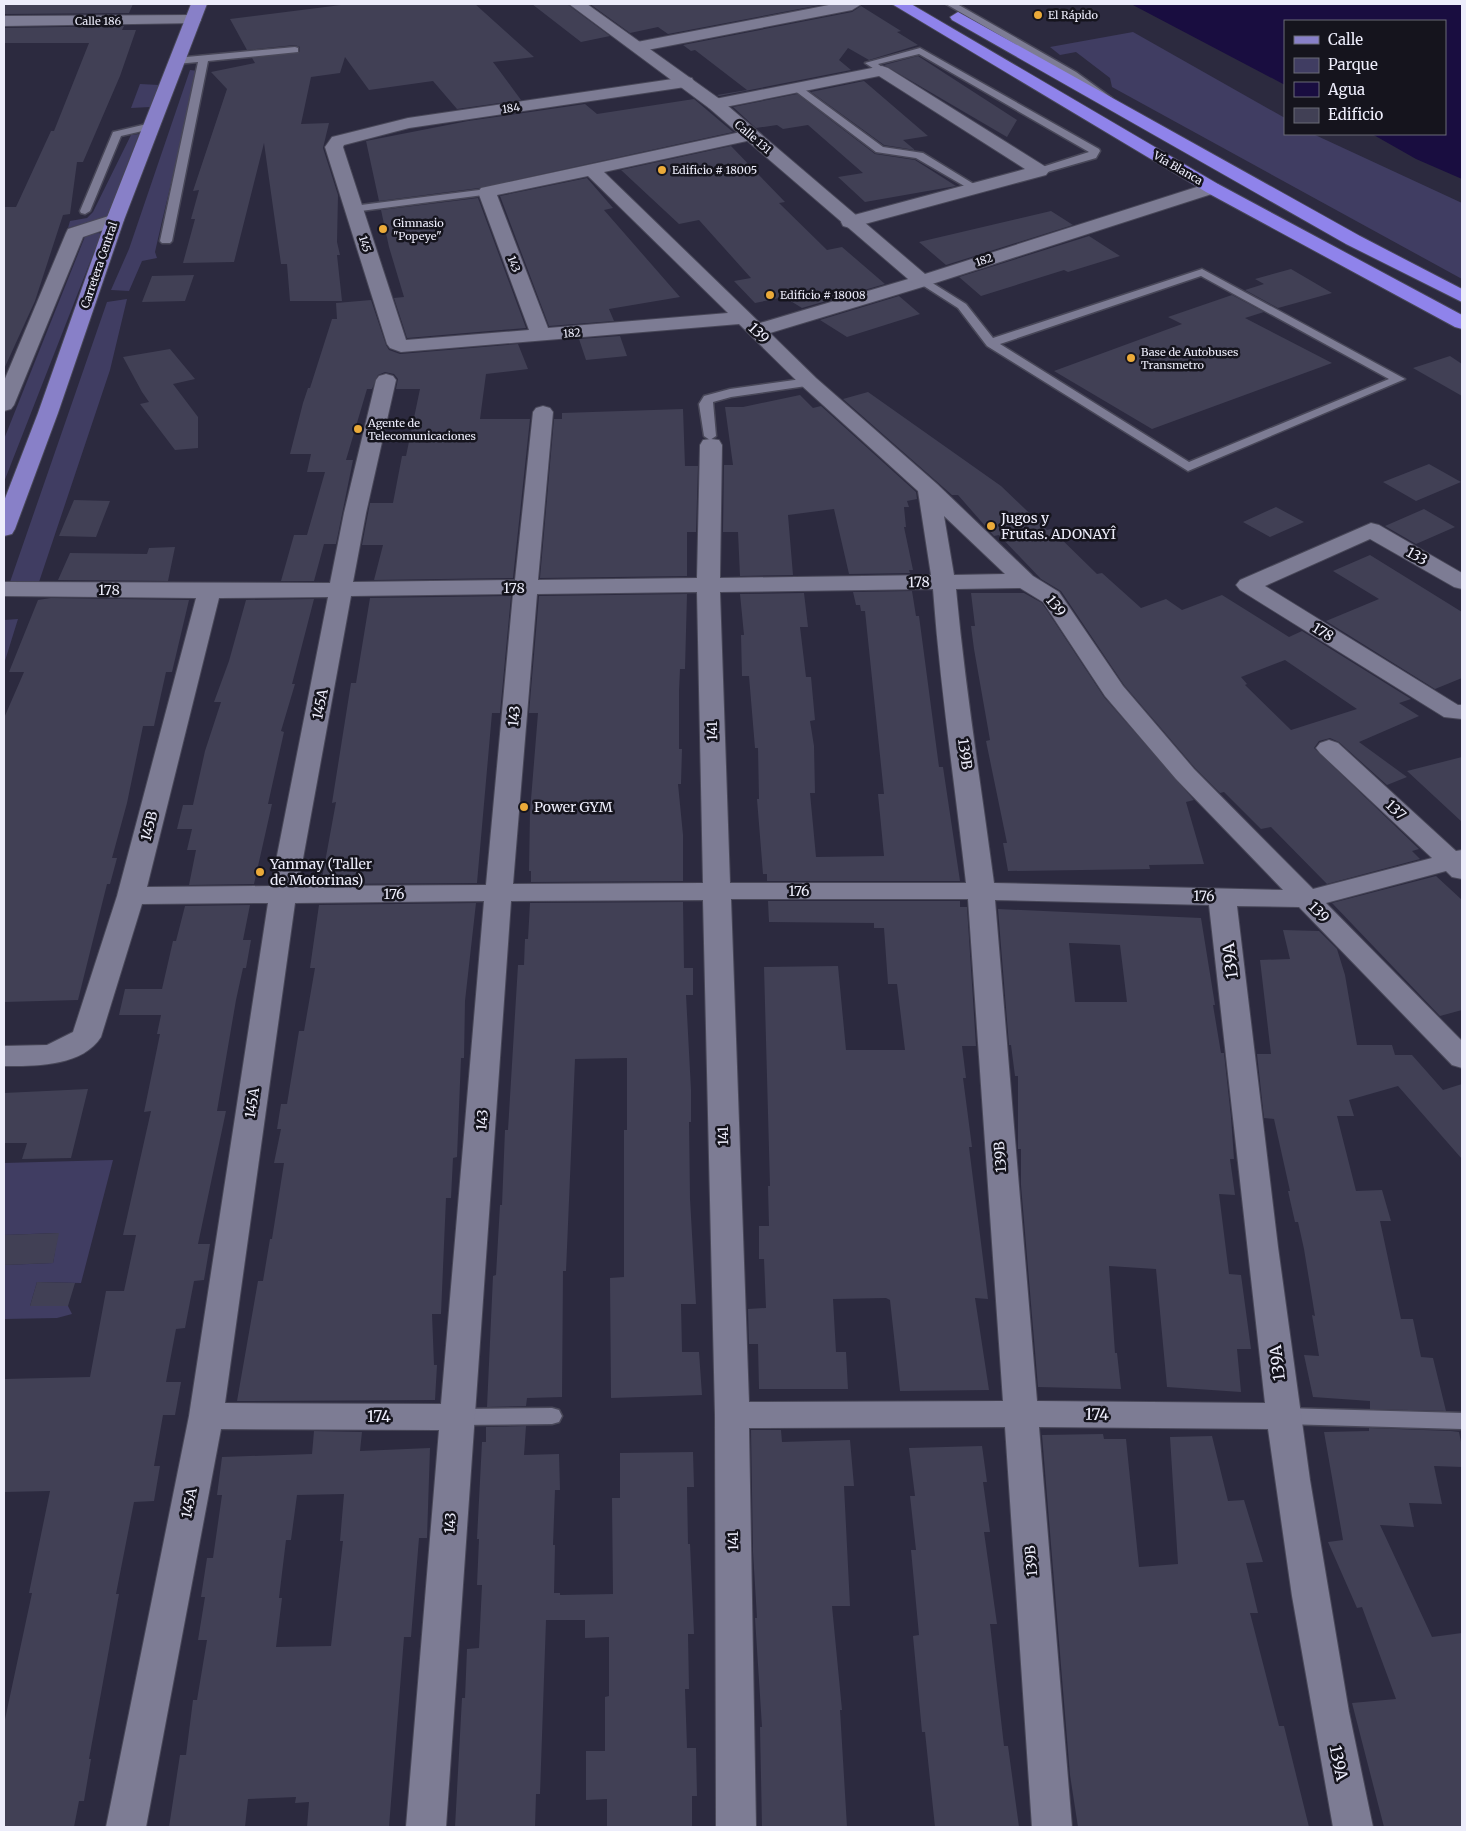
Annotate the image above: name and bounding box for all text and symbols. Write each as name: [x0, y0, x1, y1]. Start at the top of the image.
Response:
place label: El Rápido: [1048, 8, 1099, 22]
marker: El Rápido: [1032, 9, 1044, 21]
street label: Calle 186: [75, 14, 121, 28]
legend: [1284, 20, 1446, 135]
text: Calle: [1328, 30, 1363, 49]
text: Parque: [1328, 55, 1378, 74]
text: Agua: [1327, 80, 1365, 99]
street label: 184: [501, 100, 521, 116]
text: Edificio: [1328, 105, 1384, 124]
street label: Calle 131: [732, 117, 774, 157]
street label: Vía Blanca: [1150, 148, 1205, 188]
place label: Edificio # 18005: [672, 163, 757, 177]
marker: Edificio # 18005: [656, 164, 668, 176]
place label: Gimnasio "Popeye": [393, 216, 444, 243]
street label: Carretera Central: [78, 220, 120, 310]
marker: Gimnasio "Popeye": [377, 223, 389, 235]
street label: 145: [356, 234, 374, 254]
street label: 182: [974, 251, 994, 269]
street label: 143: [505, 254, 523, 274]
place label: Edificio # 18008: [780, 288, 866, 302]
marker: Edificio # 18008: [764, 289, 776, 301]
street label: 139: [745, 319, 773, 347]
street label: 182: [563, 325, 581, 341]
place label: Base de Autobuses Transmetro: [1141, 345, 1238, 372]
marker: Base de Autobuses Transmetro: [1125, 352, 1137, 364]
place label: Agente de Telecomunicaciones: [367, 416, 476, 443]
marker: Agente de Telecomunicaciones: [352, 423, 364, 435]
place label: Jugos y Frutas. ADONAYÎ: [1000, 509, 1116, 543]
marker: Jugos y Frutas. ADONAYÎ: [985, 520, 997, 532]
street label: 133: [1403, 543, 1431, 569]
street label: 178: [908, 573, 930, 591]
street label: 178: [503, 579, 525, 597]
street label: 178: [98, 581, 120, 599]
street label: 139: [1042, 592, 1070, 620]
street label: 178: [1309, 619, 1337, 645]
street label: 145A: [308, 687, 332, 721]
street label: 143: [504, 705, 524, 727]
street label: 141: [703, 721, 721, 741]
street label: 139B: [954, 737, 976, 771]
street label: 137: [1382, 796, 1410, 824]
place label: Power GYM: [534, 798, 613, 816]
marker: Power GYM: [518, 801, 530, 813]
street label: 145B: [137, 809, 161, 843]
place label: Yanmay (Taller de Motorinas): [269, 855, 372, 889]
marker: Yanmay (Taller de Motorinas): [254, 866, 266, 878]
street label: 176: [788, 882, 810, 900]
street label: 176: [383, 885, 405, 903]
street label: 176: [1193, 887, 1215, 905]
street label: 139: [1305, 898, 1333, 926]
street label: 139A: [1218, 941, 1242, 980]
street label: 145A: [241, 1086, 263, 1119]
street label: 143: [472, 1109, 492, 1131]
street label: 141: [714, 1126, 732, 1146]
street label: 139B: [990, 1141, 1010, 1173]
street label: 139A: [1265, 1343, 1289, 1382]
street label: 174: [1085, 1404, 1109, 1424]
street label: 174: [367, 1406, 391, 1426]
street label: 145A: [177, 1486, 201, 1520]
street label: 143: [440, 1512, 460, 1534]
street label: 141: [724, 1531, 742, 1551]
street label: 139B: [1021, 1545, 1041, 1577]
street label: 139A: [1326, 1744, 1353, 1783]

